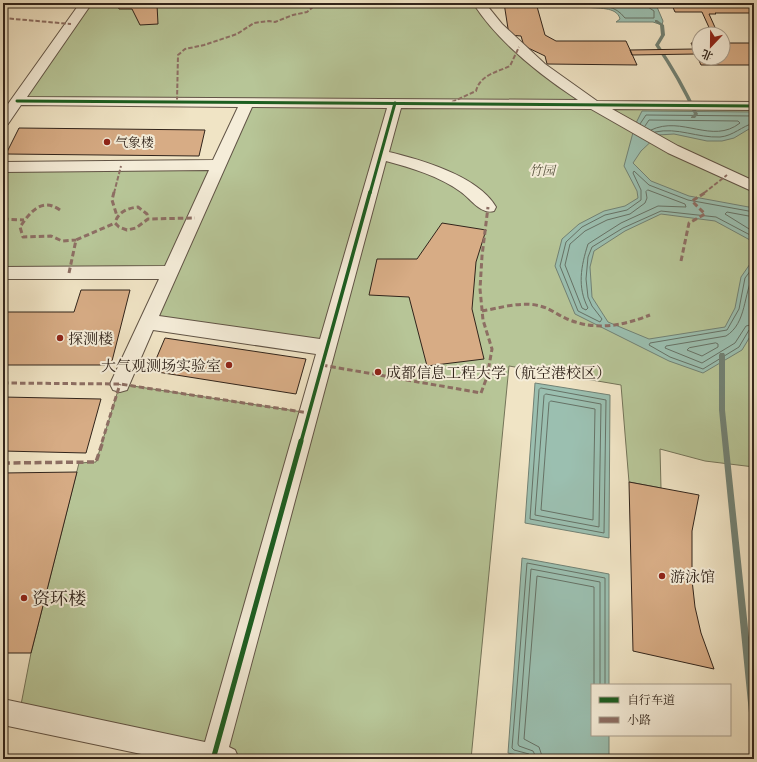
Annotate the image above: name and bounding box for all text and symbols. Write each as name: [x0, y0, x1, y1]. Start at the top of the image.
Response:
north arrow: [691, 26, 731, 66]
text: 北: [699, 46, 715, 65]
place label: 气象楼: [115, 133, 154, 152]
marker: 气象楼: [102, 137, 112, 147]
park label: 竹园: [529, 161, 557, 180]
place label: 探测楼: [68, 328, 113, 349]
marker: 探测楼: [55, 333, 65, 343]
place label: 大气观测场实验室: [101, 355, 221, 376]
marker: 大气观测场实验室: [224, 360, 234, 370]
place label: 成都信息工程大学（航空港校区）: [386, 362, 611, 383]
marker: 成都信息工程大学（航空港校区）: [373, 367, 383, 377]
place label: 游泳馆: [670, 566, 715, 587]
marker: 游泳馆: [657, 571, 667, 581]
place label: 资环楼: [32, 585, 86, 612]
marker: 资环楼: [19, 593, 29, 603]
legend: [591, 684, 731, 736]
text: 自行车道: [627, 691, 675, 708]
text: 小路: [627, 711, 651, 728]

